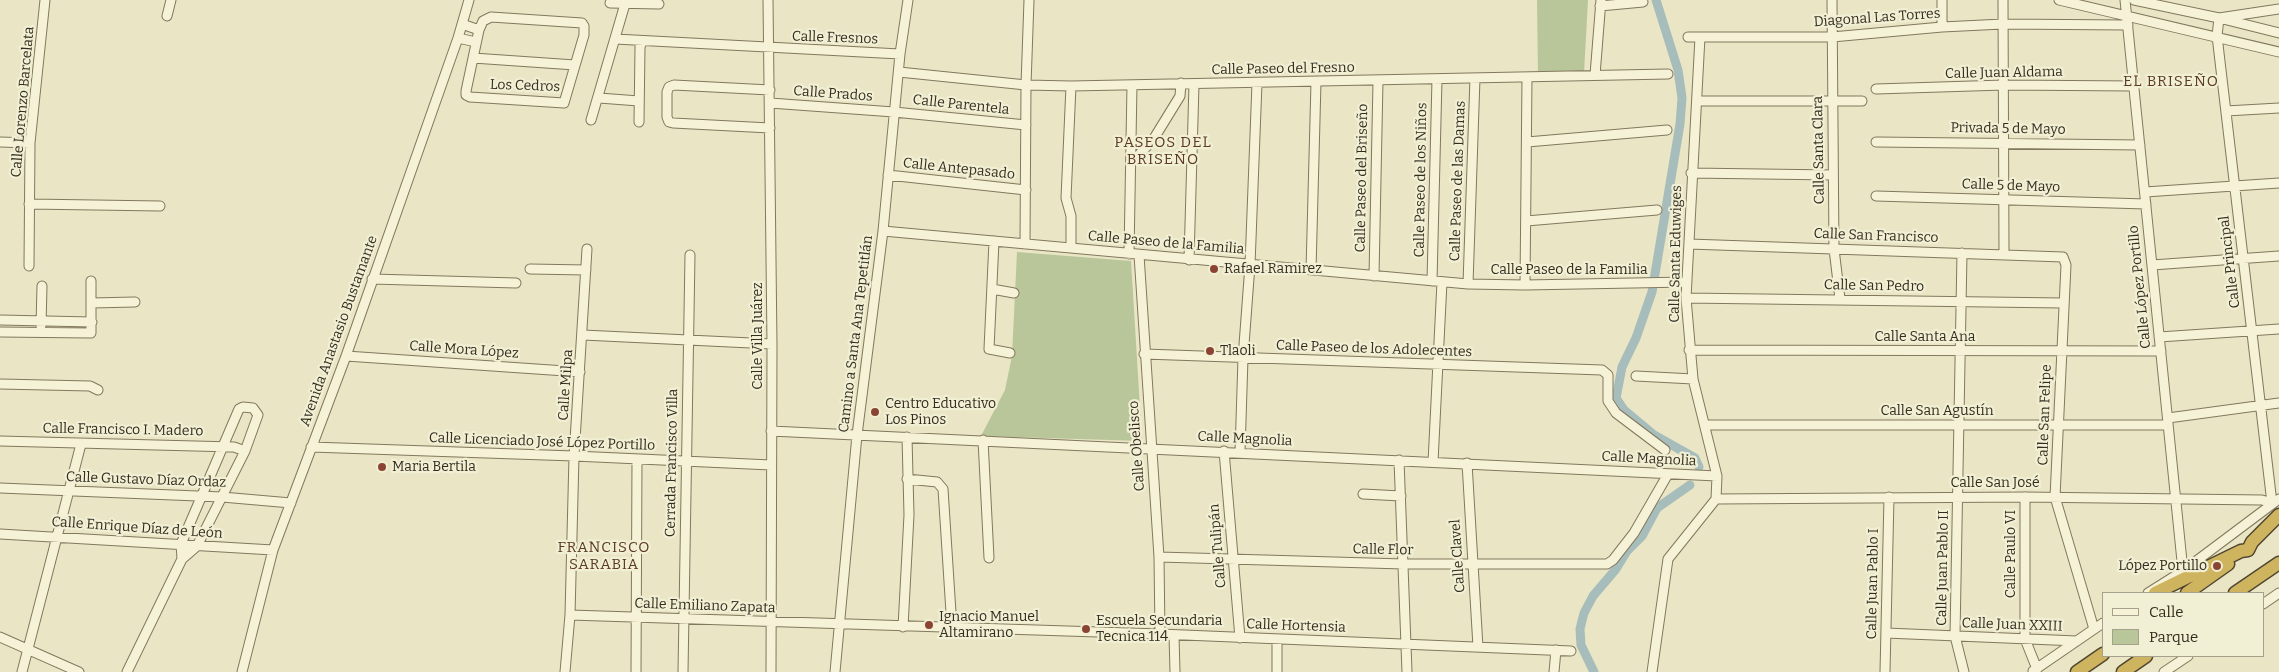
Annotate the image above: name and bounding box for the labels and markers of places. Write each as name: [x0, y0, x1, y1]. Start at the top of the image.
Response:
place label: Rafael Ramirez: [1224, 261, 1322, 277]
marker: Rafael Ramirez: [1208, 263, 1220, 275]
place label: Tlaoli: [1220, 343, 1256, 359]
marker: Tlaoli: [1204, 345, 1216, 357]
place label: Centro Educativo Los Pinos: [885, 396, 996, 428]
marker: Centro Educativo Los Pinos: [869, 406, 881, 418]
place label: Maria Bertila: [392, 459, 476, 475]
marker: Maria Bertila: [376, 461, 388, 473]
place label: López Portillo: [2118, 558, 2207, 574]
marker: López Portillo: [2211, 560, 2223, 572]
place label: Ignacio Manuel Altamirano: [939, 609, 1039, 642]
place label: Escuela Secundaria Tecnica 114: [1096, 613, 1222, 646]
marker: Ignacio Manuel Altamirano: [923, 619, 935, 631]
marker: Escuela Secundaria Tecnica 114: [1080, 623, 1092, 635]

